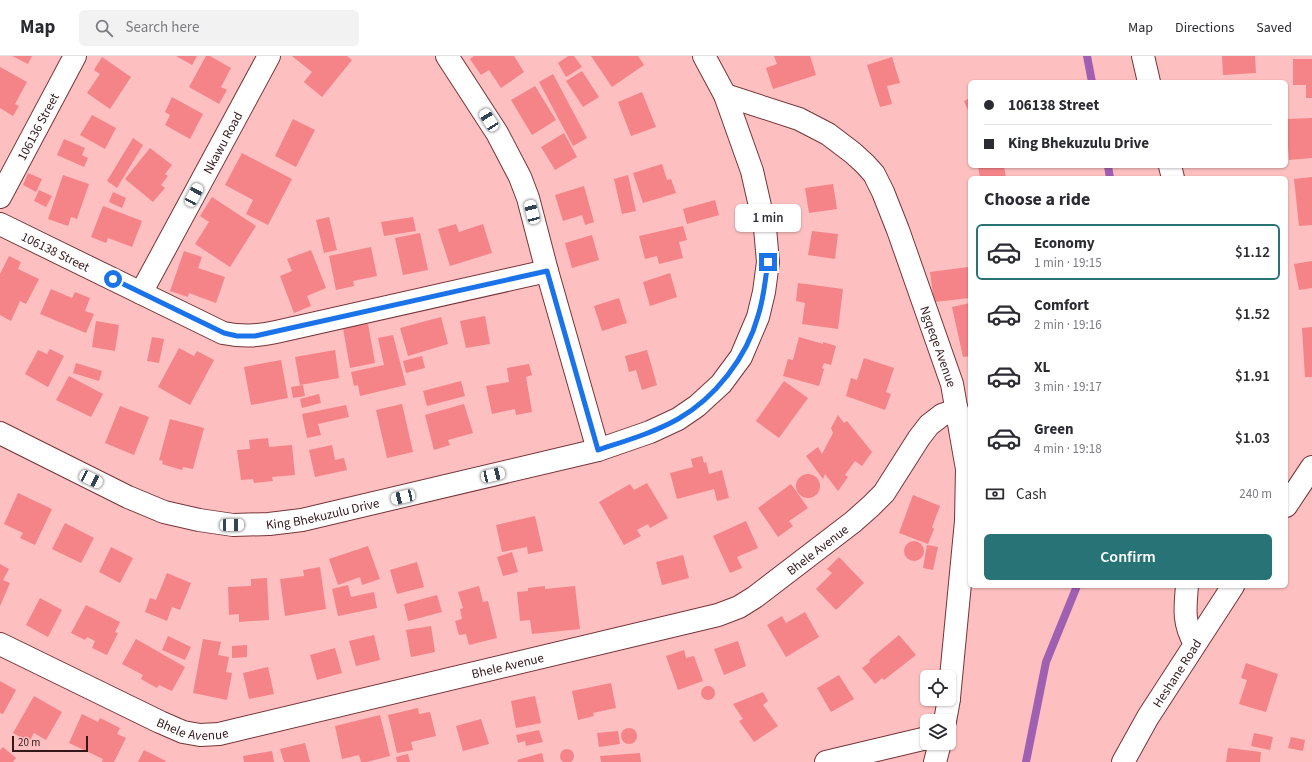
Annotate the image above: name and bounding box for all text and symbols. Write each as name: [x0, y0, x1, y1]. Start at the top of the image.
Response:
search box: [79, 10, 359, 46]
text: Map: [20, 14, 55, 41]
icon: search: [93, 17, 115, 39]
text: Search here: [125, 17, 199, 38]
text: Map: [1128, 18, 1153, 38]
text: Directions: [1175, 18, 1234, 38]
text: Saved: [1256, 18, 1292, 38]
street label: 106136 Street: [13, 89, 64, 164]
text: 106138 Street: [1008, 95, 1099, 116]
car: [477, 107, 501, 133]
street label: Nkawu Road: [199, 109, 247, 177]
text: King Bhekuzulu Drive: [1008, 133, 1149, 154]
car: [183, 182, 205, 208]
text: Choose a ride: [984, 187, 1090, 212]
car: [523, 199, 541, 225]
callout: 1 min: [735, 204, 801, 232]
text: 1 min: [753, 209, 783, 227]
street label: 106138 Street: [18, 228, 93, 277]
text: Economy: [1034, 233, 1095, 254]
icon: car: [986, 234, 1022, 270]
text: $1.12: [1235, 242, 1270, 263]
route end: [759, 253, 777, 271]
text: 1 min · 19:15: [1034, 254, 1102, 272]
route start: [104, 270, 122, 288]
text: Comfort: [1034, 295, 1089, 316]
icon: car: [986, 296, 1022, 332]
street label: Ngqeqe Avenue: [915, 304, 960, 390]
text: $1.52: [1235, 304, 1270, 325]
text: 2 min · 19:16: [1034, 316, 1102, 334]
text: XL: [1034, 357, 1050, 378]
icon: car: [986, 358, 1022, 394]
text: $1.91: [1235, 366, 1270, 387]
text: 3 min · 19:17: [1034, 378, 1102, 396]
text: Green: [1034, 419, 1074, 440]
icon: car: [986, 420, 1022, 456]
text: $1.03: [1235, 428, 1270, 449]
text: 4 min · 19:18: [1034, 440, 1102, 458]
car: [480, 466, 506, 484]
car: [78, 468, 104, 490]
icon: cash: [984, 483, 1006, 505]
text: Cash: [1016, 484, 1047, 505]
text: 240 m: [1239, 485, 1272, 503]
car: [390, 488, 416, 506]
street label: King Bhekuzulu Drive: [265, 494, 381, 534]
car: [220, 519, 244, 531]
street label: Bhele Avenue: [783, 521, 853, 580]
button: Confirm: [984, 534, 1272, 580]
street label: Heshane Road: [1149, 636, 1206, 711]
street label: Bhele Avenue: [470, 649, 546, 683]
map controls: [920, 670, 956, 750]
button: locate: [920, 670, 956, 706]
street label: Bhele Avenue: [153, 714, 231, 745]
button: layers: [920, 714, 956, 750]
scale bar: [12, 734, 88, 753]
text: 20 m: [18, 735, 40, 750]

